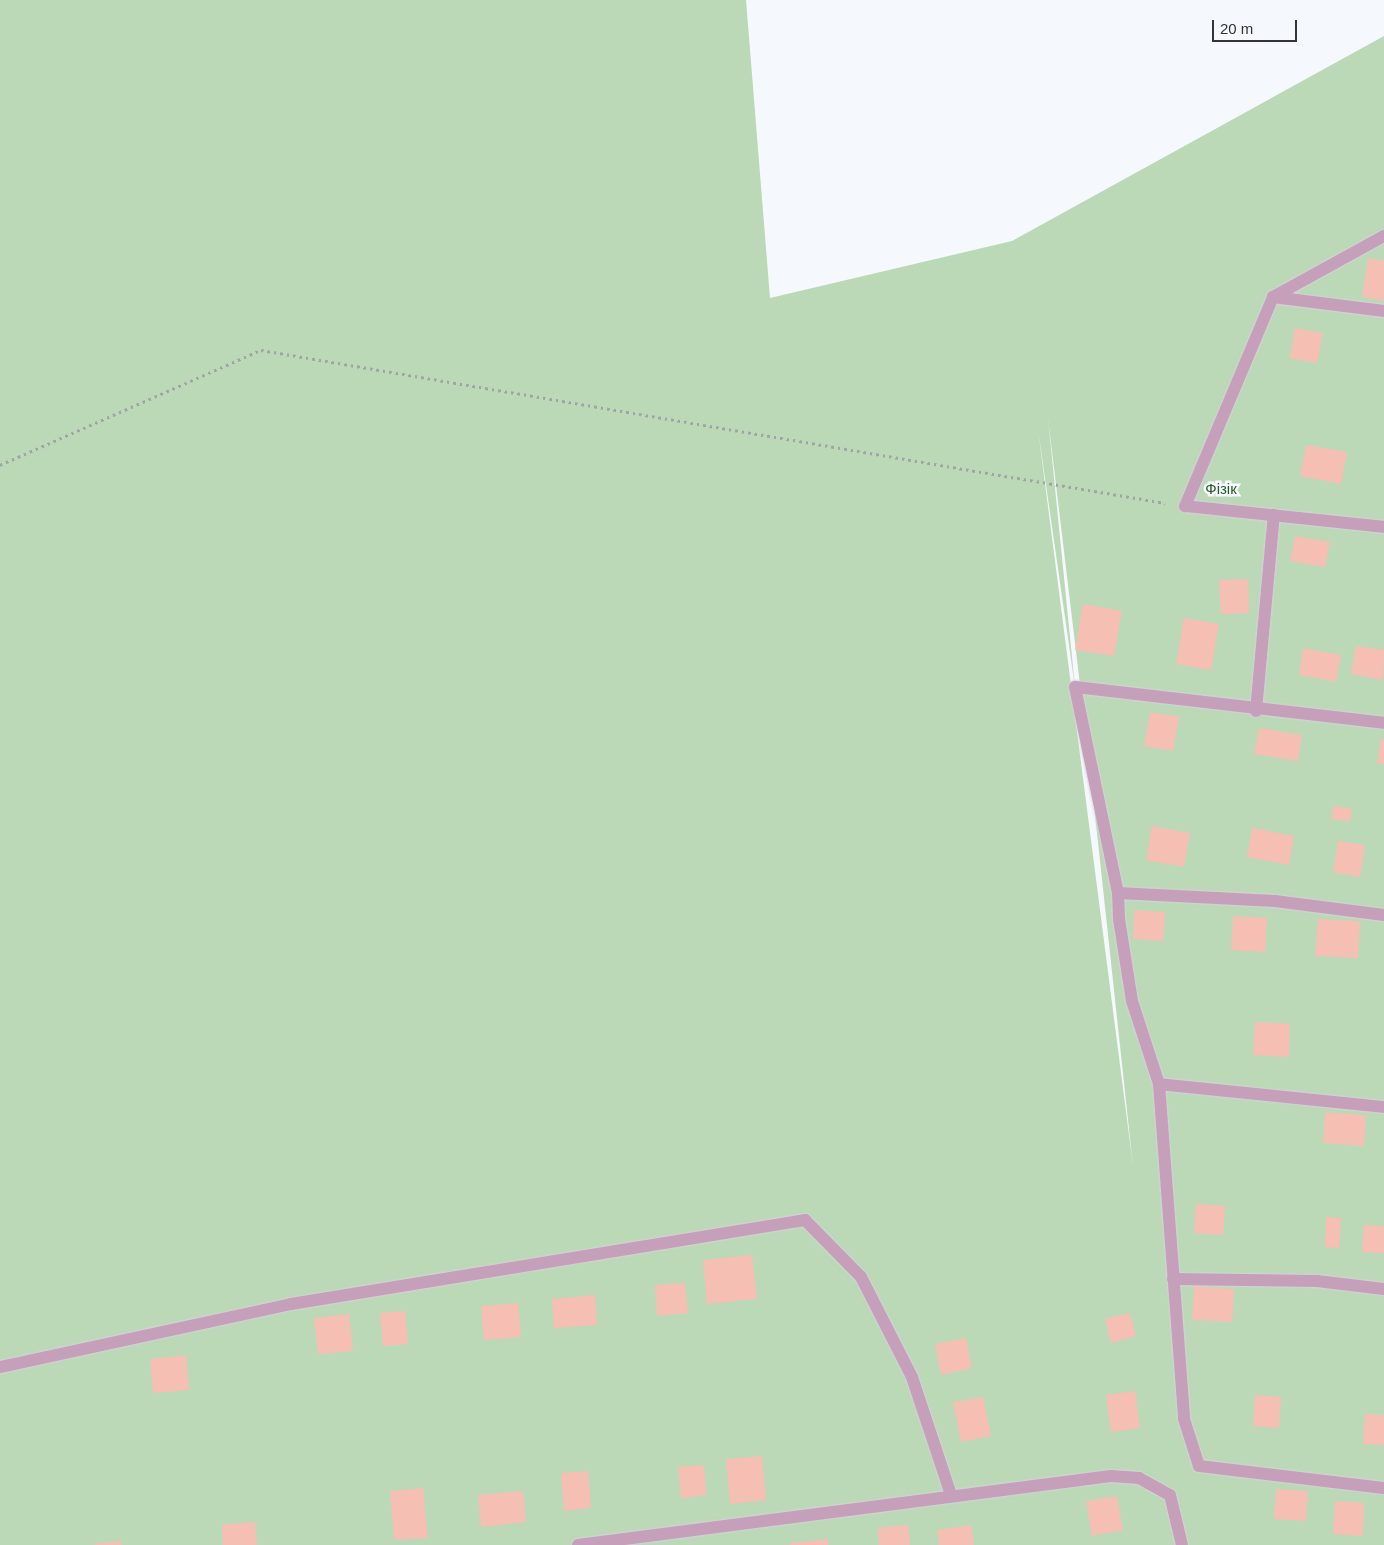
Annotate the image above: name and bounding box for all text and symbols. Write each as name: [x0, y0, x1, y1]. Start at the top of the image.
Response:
scale bar: [1214, 10, 1299, 42]
text: 20 m: [1220, 20, 1253, 37]
park label: Фізік: [1205, 480, 1237, 498]

